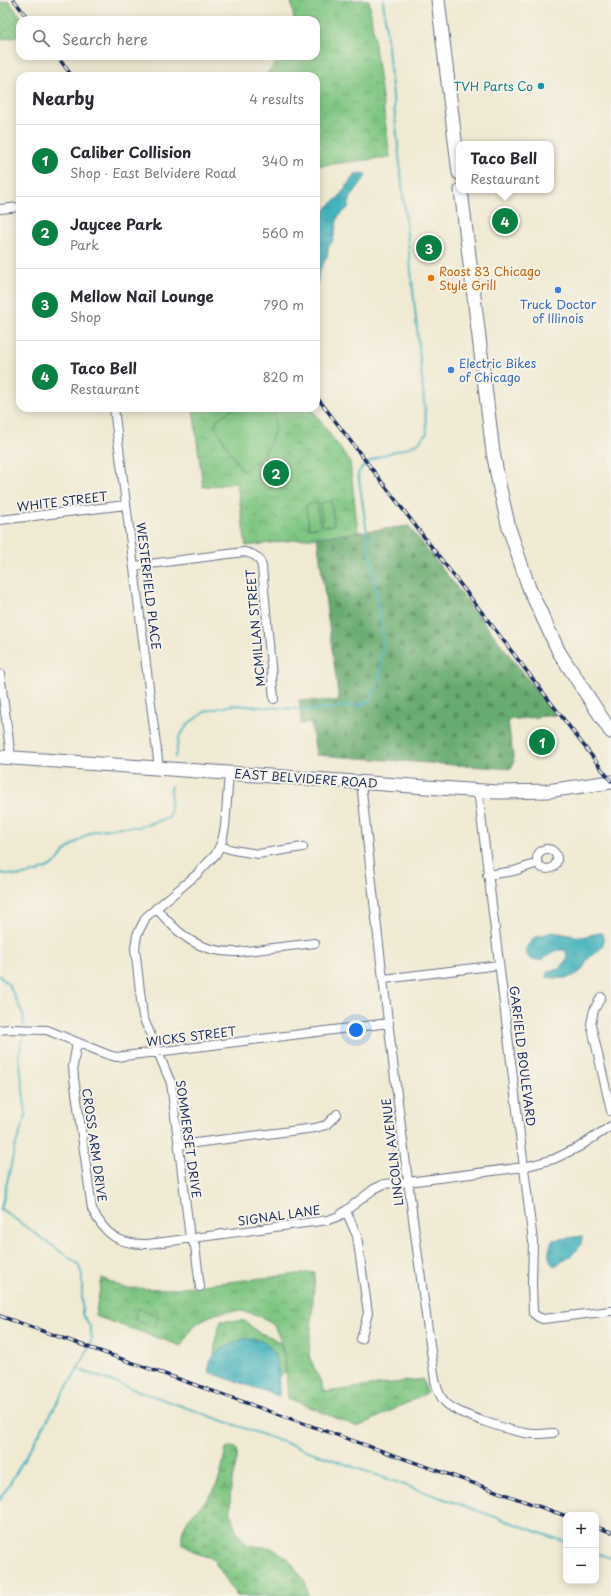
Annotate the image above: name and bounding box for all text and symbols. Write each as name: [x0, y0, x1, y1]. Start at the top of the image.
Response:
search box: [16, 16, 320, 60]
icon: search: [30, 27, 52, 49]
text: Search here: [62, 27, 148, 50]
place label: TVH Parts Co: [453, 77, 533, 95]
marker: TVH Parts Co: [536, 81, 546, 91]
text: Nearby: [32, 85, 94, 111]
text: 4 results: [250, 89, 304, 108]
text: Caliber Collision: [70, 140, 191, 163]
popup: [456, 141, 554, 193]
text: Taco Bell: [470, 146, 537, 169]
text: 1: [42, 151, 48, 170]
text: 340 m: [261, 151, 304, 170]
text: Shop · East Belvidere Road: [70, 163, 236, 182]
text: Restaurant: [470, 169, 540, 188]
pin: 4: [492, 206, 518, 236]
text: Jaycee Park: [70, 212, 163, 235]
text: 2: [40, 223, 50, 242]
text: 560 m: [262, 223, 304, 242]
pin: 3: [416, 233, 442, 263]
text: Park: [70, 235, 99, 254]
place label: Roost 83 Chicago Style Grill: [439, 262, 541, 294]
marker: Roost 83 Chicago Style Grill: [426, 273, 436, 283]
text: Mellow Nail Lounge: [70, 284, 214, 307]
marker: Truck Doctor of Illinois: [553, 285, 563, 295]
text: 3: [41, 295, 49, 314]
text: 790 m: [263, 295, 304, 314]
place label: Truck Doctor of Illinois: [520, 295, 597, 327]
text: Shop: [70, 307, 101, 326]
place label: Electric Bikes of Chicago: [459, 354, 537, 386]
text: Taco Bell: [70, 356, 137, 379]
marker: Electric Bikes of Chicago: [446, 365, 456, 375]
text: 4: [41, 367, 49, 386]
text: 820 m: [263, 367, 304, 386]
text: Restaurant: [70, 379, 140, 398]
pin: 2: [263, 458, 289, 488]
street label: WHITE STREET: [16, 486, 109, 515]
street label: WESTERFIELD PLACE: [132, 521, 166, 651]
street label: MCMILLAN STREET: [241, 568, 269, 688]
pin: 1: [529, 727, 555, 757]
street label: EAST BELVIDERE ROAD: [234, 764, 378, 792]
street label: GARFIELD BOULEVARD: [505, 985, 541, 1127]
your location: [346, 1020, 366, 1040]
street label: WICKS STREET: [145, 1021, 238, 1050]
street label: SOMMERSET DRIVE: [172, 1079, 206, 1199]
street label: CROSS ARM DRIVE: [78, 1087, 112, 1203]
street label: LINCOLN AVENUE: [376, 1097, 408, 1207]
street label: SIGNAL LANE: [237, 1200, 322, 1230]
map controls: [563, 1512, 599, 1584]
button: +: [563, 1512, 599, 1548]
button: −: [563, 1548, 599, 1584]

